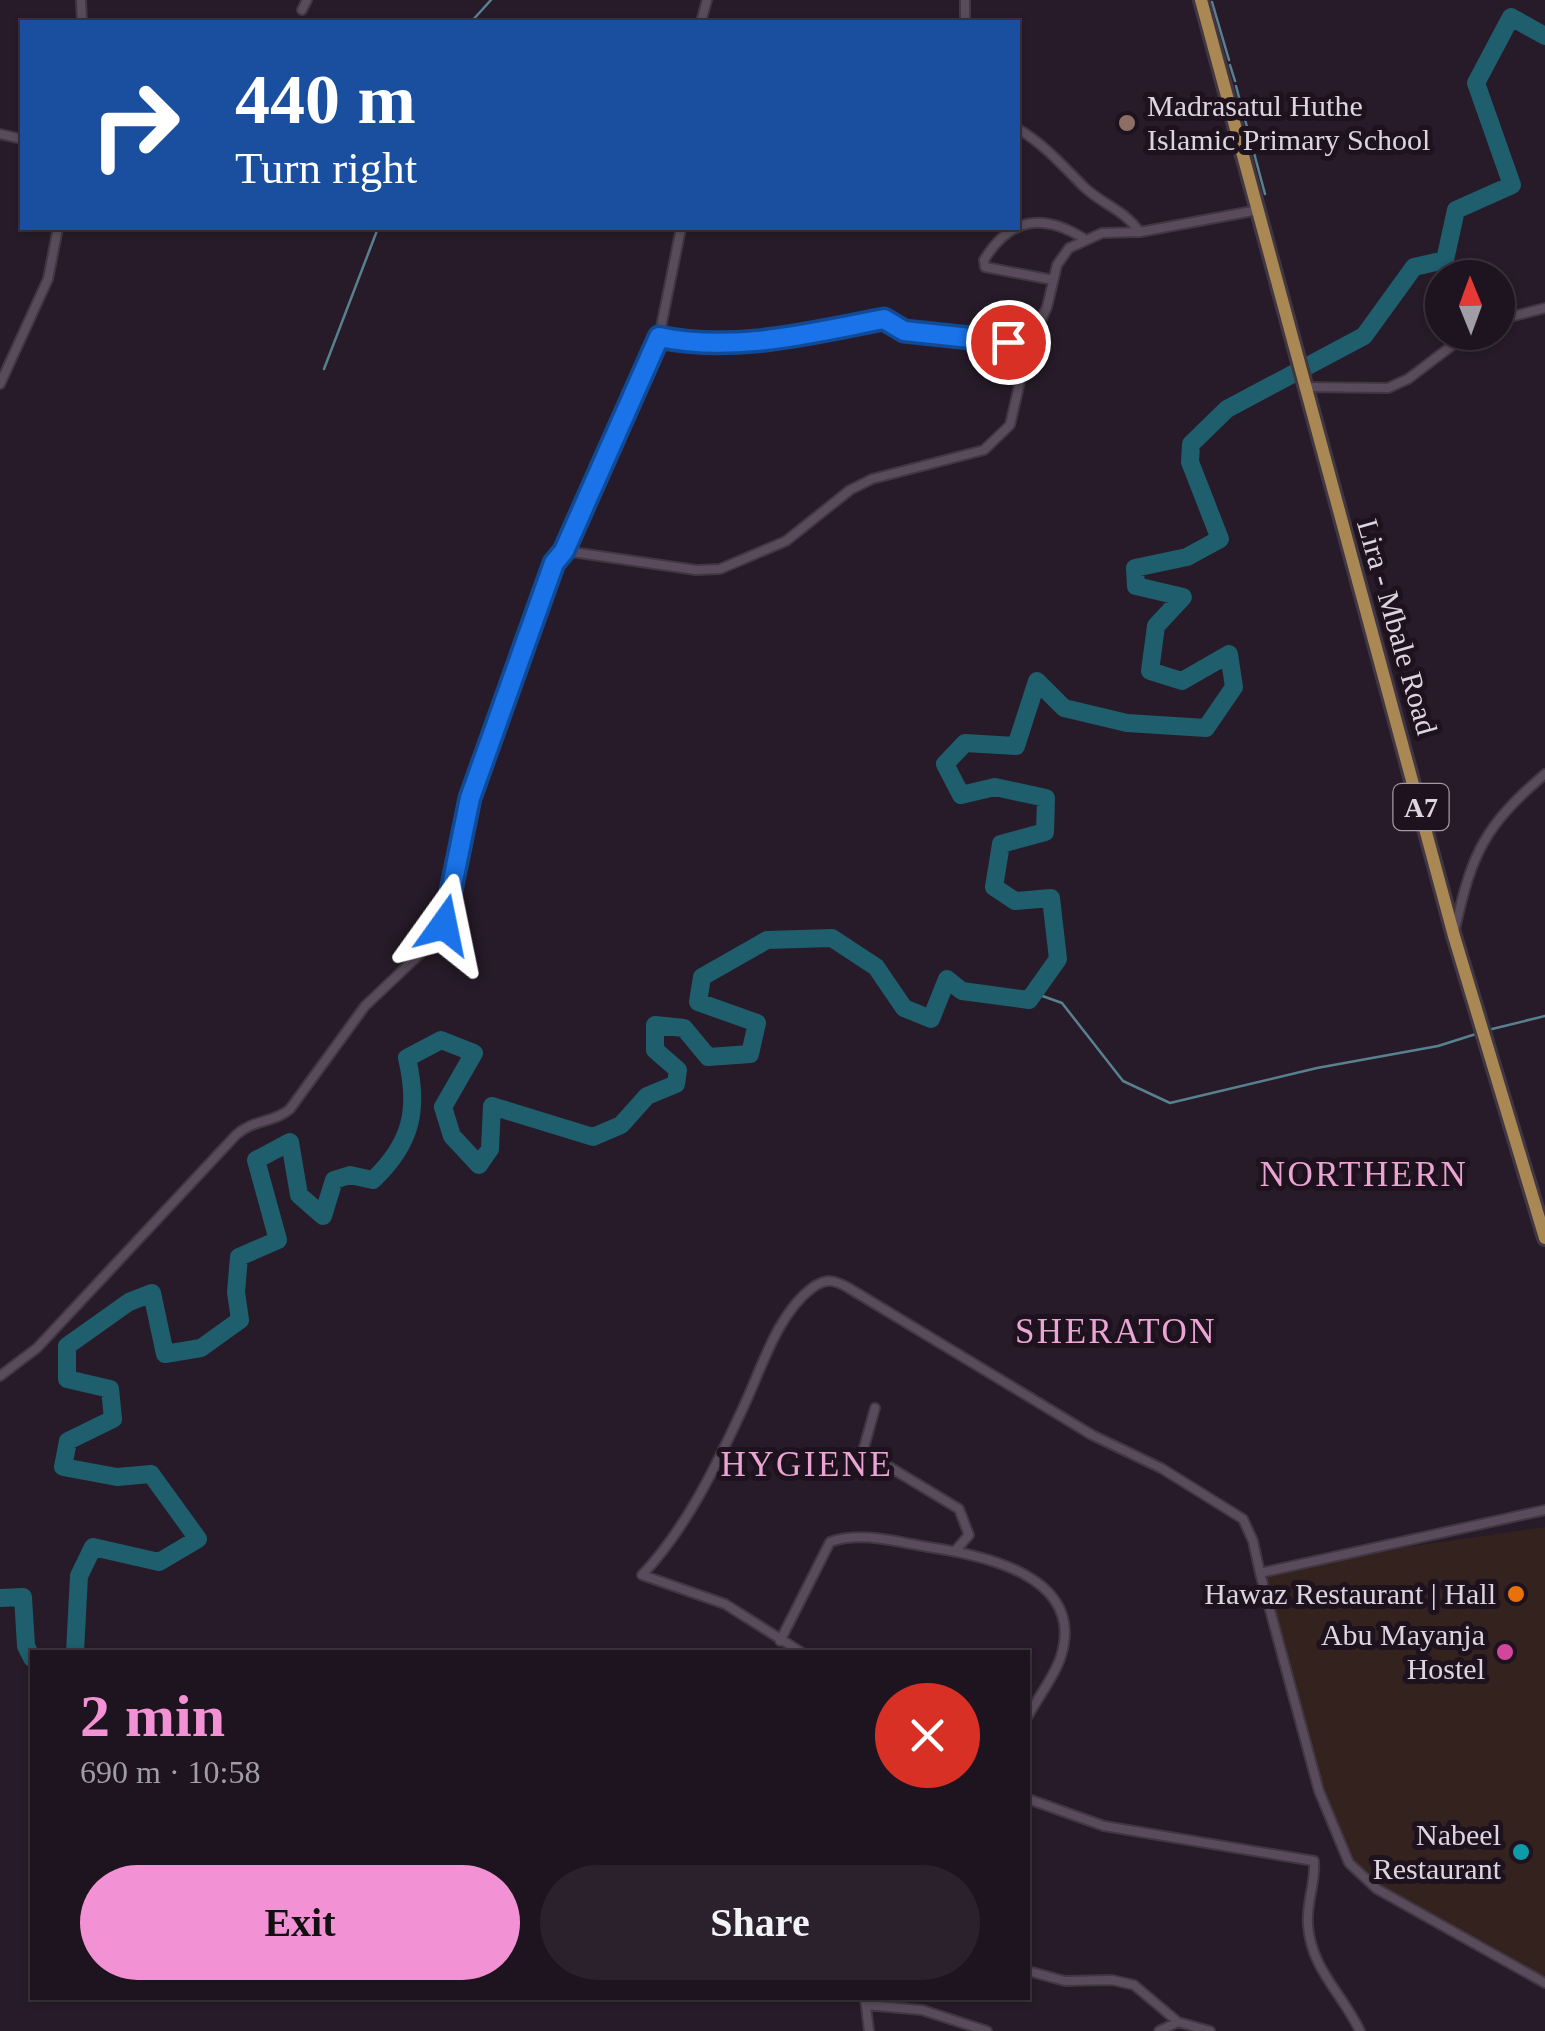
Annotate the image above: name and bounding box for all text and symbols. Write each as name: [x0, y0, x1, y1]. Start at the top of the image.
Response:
icon: right: [70, 60, 200, 190]
text: 440 m: [235, 61, 416, 138]
place label: Madrasatul Huthe Islamic Primary School: [1147, 89, 1430, 156]
marker: Madrasatul Huthe Islamic Primary School: [1116, 112, 1138, 134]
text: Turn right: [235, 143, 417, 193]
north arrow: [1425, 260, 1515, 350]
map controls: [1425, 260, 1515, 350]
pin: [966, 300, 1051, 385]
icon: arrive: [981, 315, 1036, 370]
street label: Lira - Mbale Road: [1351, 515, 1444, 738]
road number: A7: [1394, 784, 1448, 830]
position arrow: [392, 873, 496, 977]
district label: NORTHERN: [1260, 1155, 1468, 1194]
district label: SHERATON: [1015, 1312, 1217, 1351]
district label: HYGIENE: [720, 1445, 894, 1484]
place label: Hawaz Restaurant | Hall: [1204, 1577, 1496, 1610]
marker: Hawaz Restaurant | Hall: [1505, 1583, 1527, 1605]
place label: Abu Mayanja Hostel: [1321, 1618, 1485, 1685]
marker: Abu Mayanja Hostel: [1494, 1641, 1516, 1663]
text: 2 min: [80, 1683, 225, 1749]
button: close: [875, 1683, 980, 1788]
text: 690 m · 10:58: [80, 1754, 260, 1790]
place label: Nabeel Restaurant: [1373, 1818, 1502, 1885]
marker: Nabeel Restaurant: [1510, 1841, 1532, 1863]
button: Exit: [80, 1865, 520, 1980]
button: Share: [540, 1865, 980, 1980]

